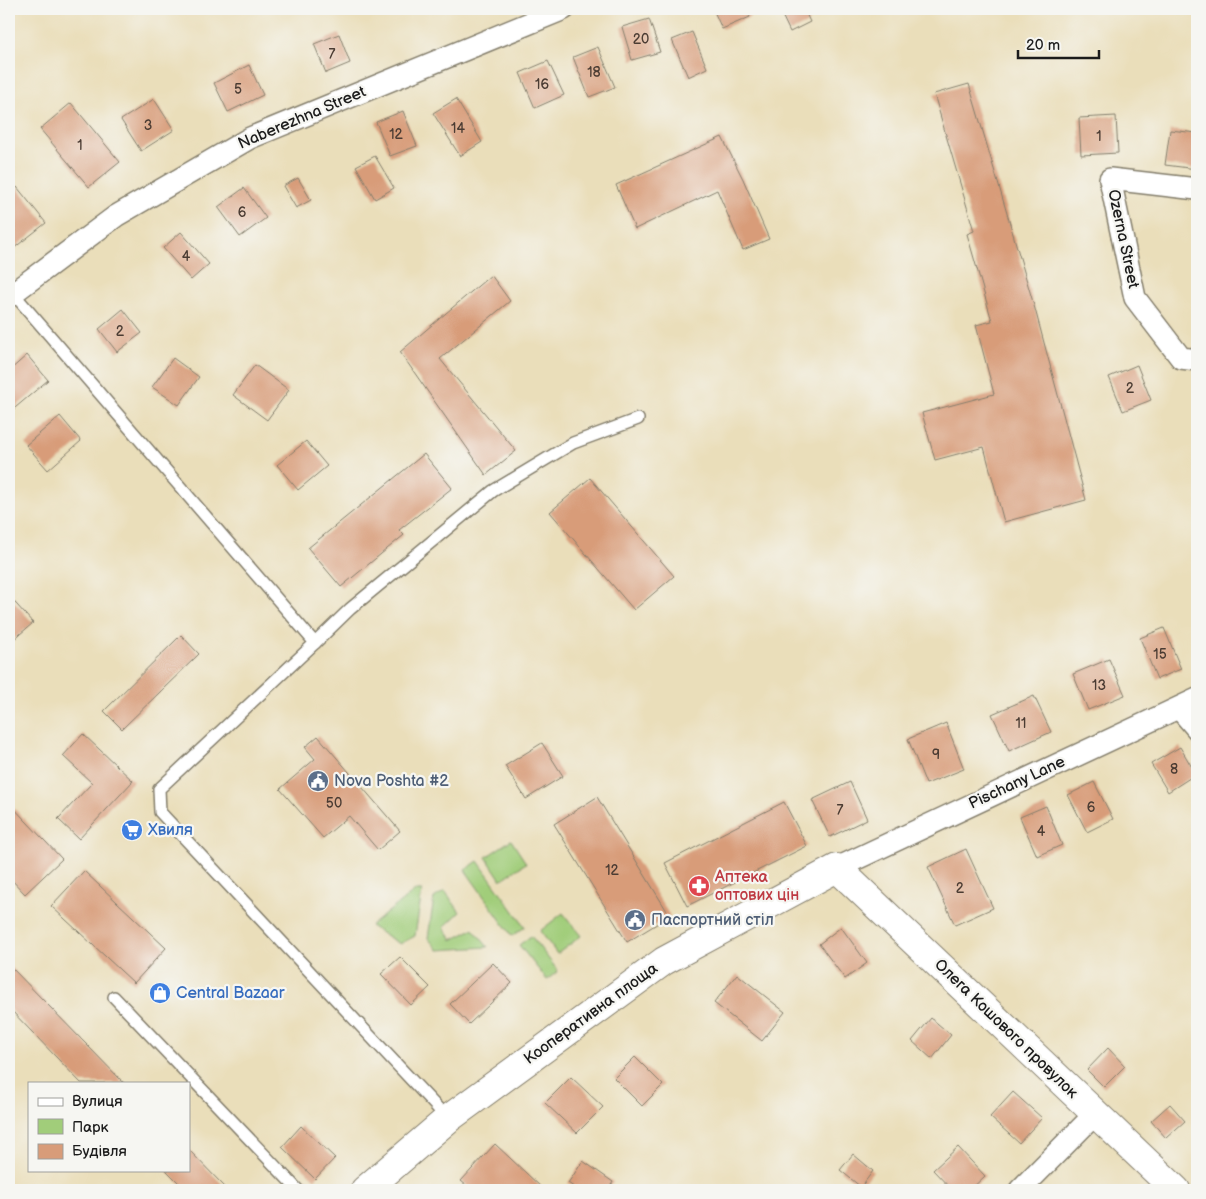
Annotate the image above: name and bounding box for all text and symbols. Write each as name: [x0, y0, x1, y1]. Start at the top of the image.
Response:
scale bar: [1018, 28, 1100, 60]
house number: 20: [633, 31, 649, 48]
text: 20 m: [1026, 36, 1060, 55]
house number: 7: [329, 46, 336, 63]
house number: 18: [587, 64, 601, 81]
house number: 16: [535, 76, 549, 93]
house number: 5: [234, 81, 242, 98]
street label: Naberezhna Street: [235, 82, 369, 154]
house number: 3: [144, 117, 152, 134]
house number: 14: [451, 120, 465, 137]
house number: 12: [389, 126, 404, 143]
house number: 1: [1096, 128, 1102, 145]
house number: 1: [77, 137, 83, 154]
street label: Ozerna Street: [1103, 188, 1143, 290]
house number: 6: [238, 204, 247, 221]
house number: 4: [182, 248, 191, 265]
house number: 2: [116, 323, 125, 340]
house number: 2: [1126, 380, 1135, 397]
house number: 15: [1153, 646, 1167, 663]
house number: 13: [1092, 677, 1106, 694]
house number: 11: [1016, 715, 1026, 732]
house number: 9: [932, 746, 940, 763]
street label: Pischany Lane: [966, 752, 1069, 814]
house number: 8: [1170, 761, 1178, 778]
public building icon: Nova Poshta #2: [306, 769, 330, 793]
place label: Nova Poshta #2: [334, 772, 449, 791]
house number: 50: [326, 795, 342, 812]
house number: 6: [1087, 799, 1096, 816]
house number: 7: [837, 802, 844, 819]
supermarket icon: Хвиля: [120, 818, 144, 842]
place label: Хвиля: [148, 821, 193, 840]
house number: 4: [1037, 823, 1046, 840]
house number: 12: [605, 862, 620, 879]
place label: Аптека оптових цін: [714, 868, 799, 905]
pharmacy icon: Аптека оптових цін: [687, 874, 711, 898]
house number: 2: [956, 880, 965, 897]
public building icon: Паспортний стіл: [623, 908, 647, 932]
place label: Паспортний стіл: [651, 911, 774, 930]
street label: Олега Кошового провулок: [930, 955, 1082, 1103]
street label: Кооперативна площа: [520, 959, 662, 1069]
shop icon: Central Bazaar: [148, 981, 172, 1005]
place label: Central Bazaar: [176, 984, 285, 1003]
legend: [28, 1082, 190, 1172]
text: Вулиця: [72, 1092, 123, 1111]
text: Парк: [72, 1118, 109, 1137]
text: Будівля: [72, 1142, 127, 1161]

